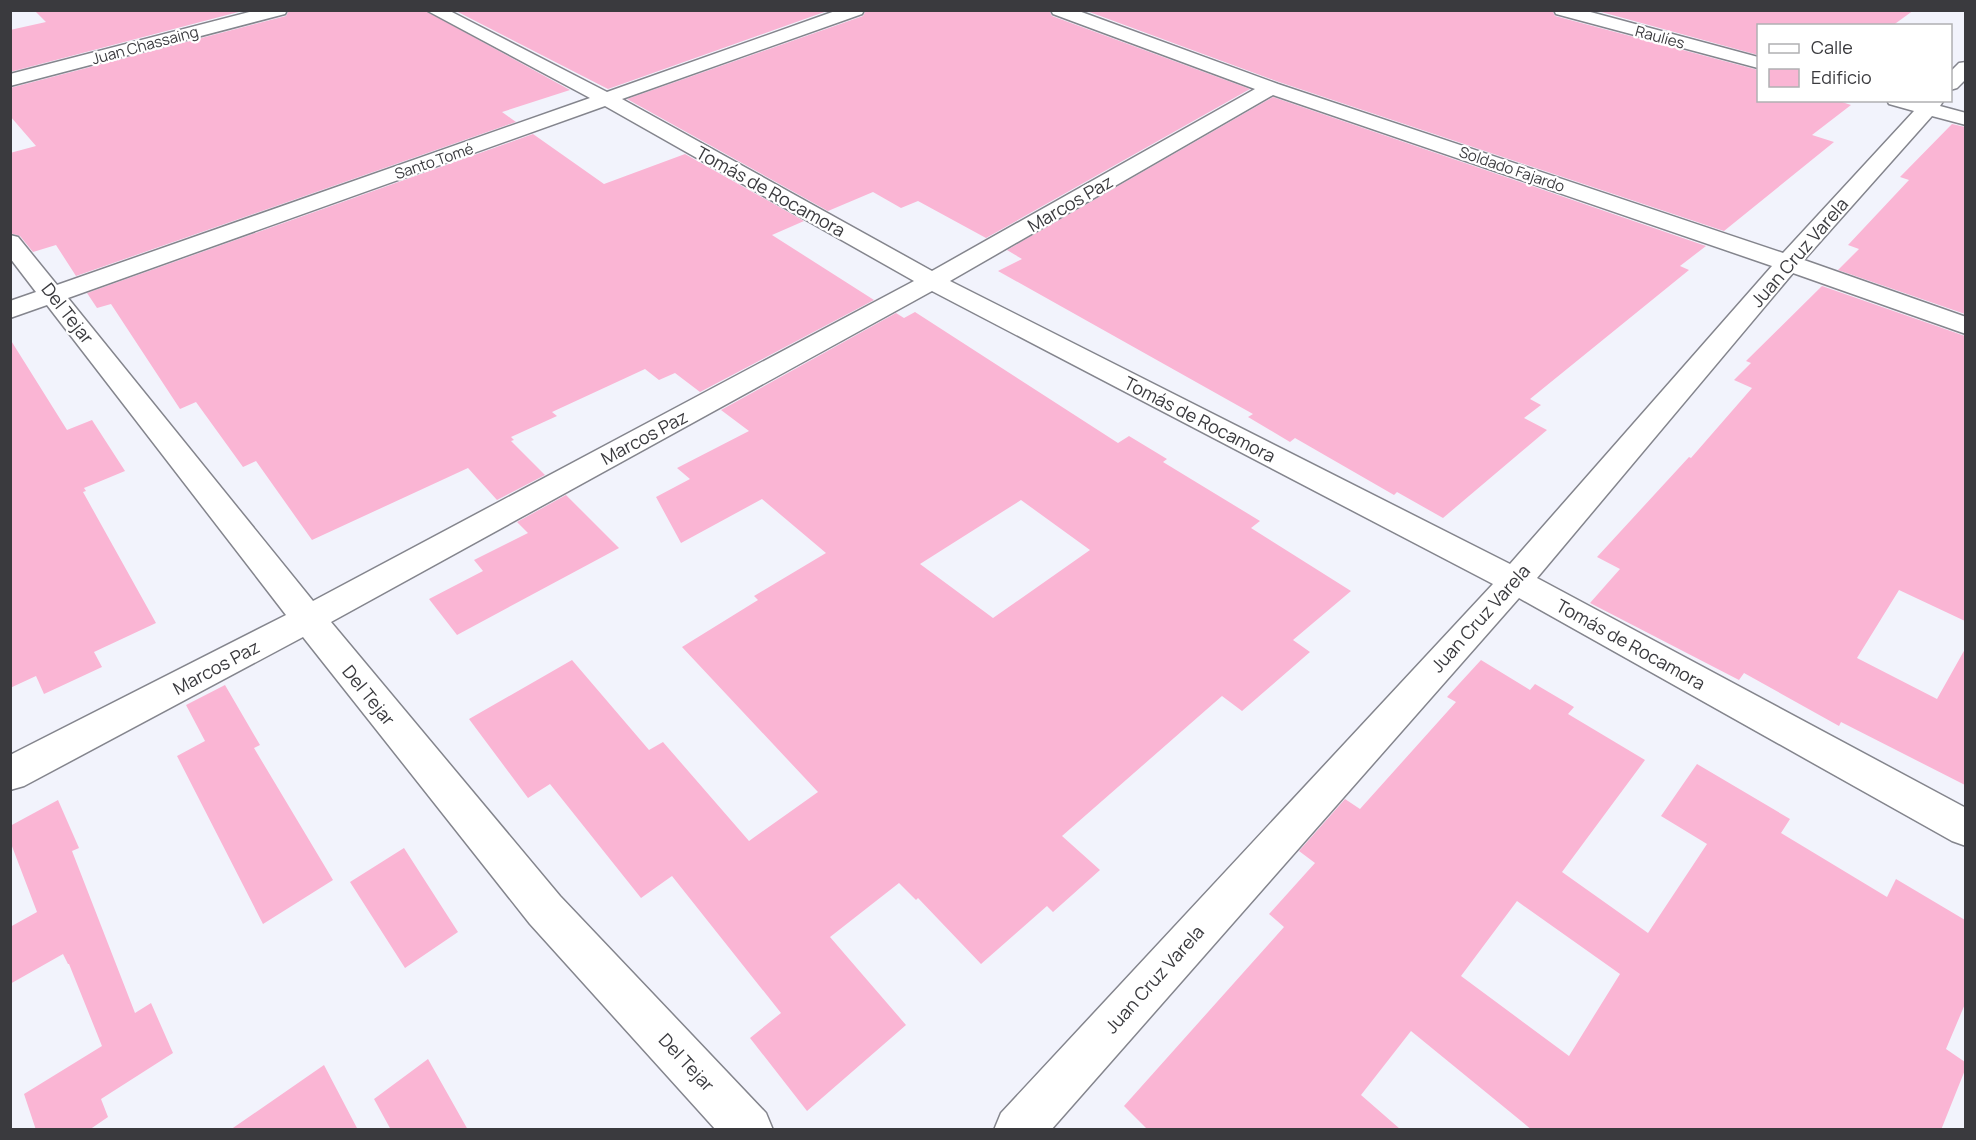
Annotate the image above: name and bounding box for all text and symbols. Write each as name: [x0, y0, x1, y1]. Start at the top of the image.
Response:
street label: Raulíes: [1633, 20, 1687, 54]
street label: Juan Chassaing: [89, 21, 201, 69]
legend: [1757, 24, 1952, 102]
text: Calle: [1811, 35, 1853, 59]
text: Edificio: [1811, 65, 1872, 89]
street label: Santo Tomé: [392, 138, 476, 184]
street label: Tomás de Rocamora: [692, 140, 850, 242]
street label: Soldado Fajardo: [1456, 141, 1568, 197]
street label: Marcos Paz: [1023, 169, 1117, 237]
street label: Juan Cruz Varela: [1745, 192, 1853, 312]
street label: Del Tejar: [37, 278, 100, 349]
street label: Tomás de Rocamora: [1120, 370, 1280, 468]
street label: Marcos Paz: [597, 404, 691, 470]
street label: Juan Cruz Varela: [1425, 559, 1535, 677]
street label: Tomás de Rocamora: [1552, 593, 1710, 695]
street label: Marcos Paz: [169, 634, 263, 700]
street label: Del Tejar: [337, 660, 401, 731]
street label: Juan Cruz Varela: [1099, 920, 1209, 1038]
street label: Del Tejar: [654, 1028, 720, 1097]

